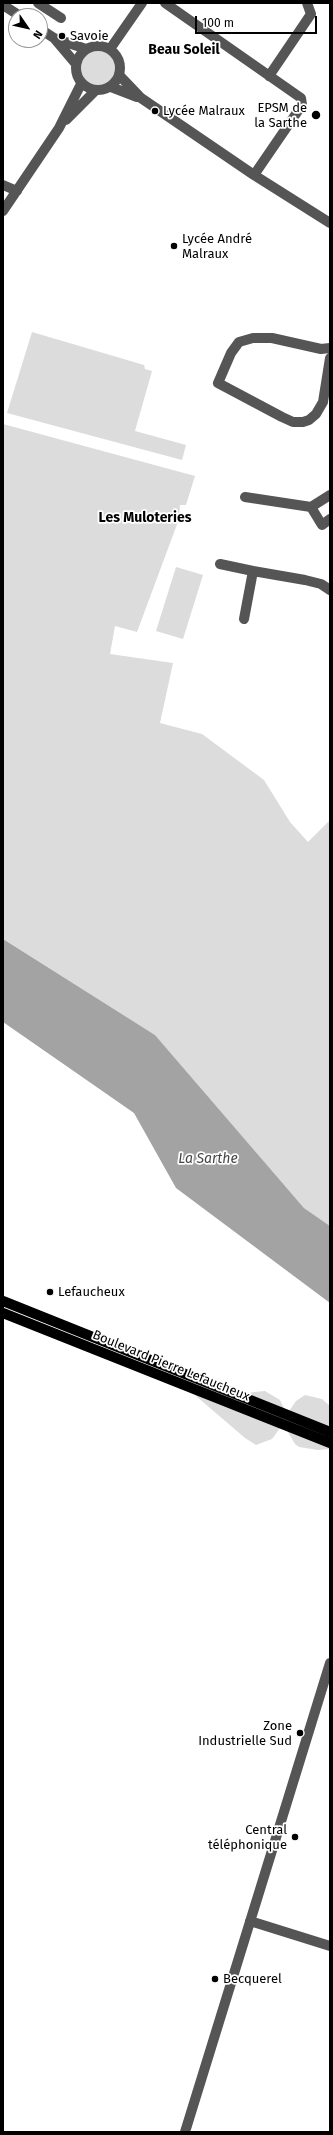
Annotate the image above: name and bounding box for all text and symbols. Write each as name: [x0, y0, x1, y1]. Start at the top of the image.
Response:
north arrow: [8, 8, 48, 48]
scale bar: [197, 8, 319, 34]
text: 100 m: [202, 16, 234, 30]
text: N: [30, 28, 45, 41]
place label: Savoie: [70, 28, 109, 44]
marker: Savoie: [57, 31, 67, 41]
district label: Beau Soleil: [148, 42, 220, 58]
place label: EPSM de la Sarthe: [254, 100, 307, 131]
place label: Lycée Malraux: [163, 103, 245, 119]
marker: Lycée Malraux: [150, 106, 160, 116]
marker: EPSM de la Sarthe: [310, 109, 322, 121]
place label: Lycée André Malraux: [182, 231, 252, 262]
marker: Lycée André Malraux: [169, 241, 179, 251]
district label: Les Muloteries: [99, 510, 191, 526]
water label: La Sarthe: [178, 1151, 238, 1167]
place label: Lefaucheux: [58, 1284, 125, 1300]
marker: Lefaucheux: [45, 1287, 55, 1297]
street label: Boulevard Pierre Lefaucheux: [90, 1327, 252, 1405]
place label: Zone Industrielle Sud: [198, 1718, 292, 1749]
marker: Zone Industrielle Sud: [295, 1728, 305, 1738]
place label: Central téléphonique: [208, 1822, 287, 1853]
marker: Central téléphonique: [290, 1832, 300, 1842]
place label: Becquerel: [223, 1971, 282, 1987]
marker: Becquerel: [210, 1974, 220, 1984]

